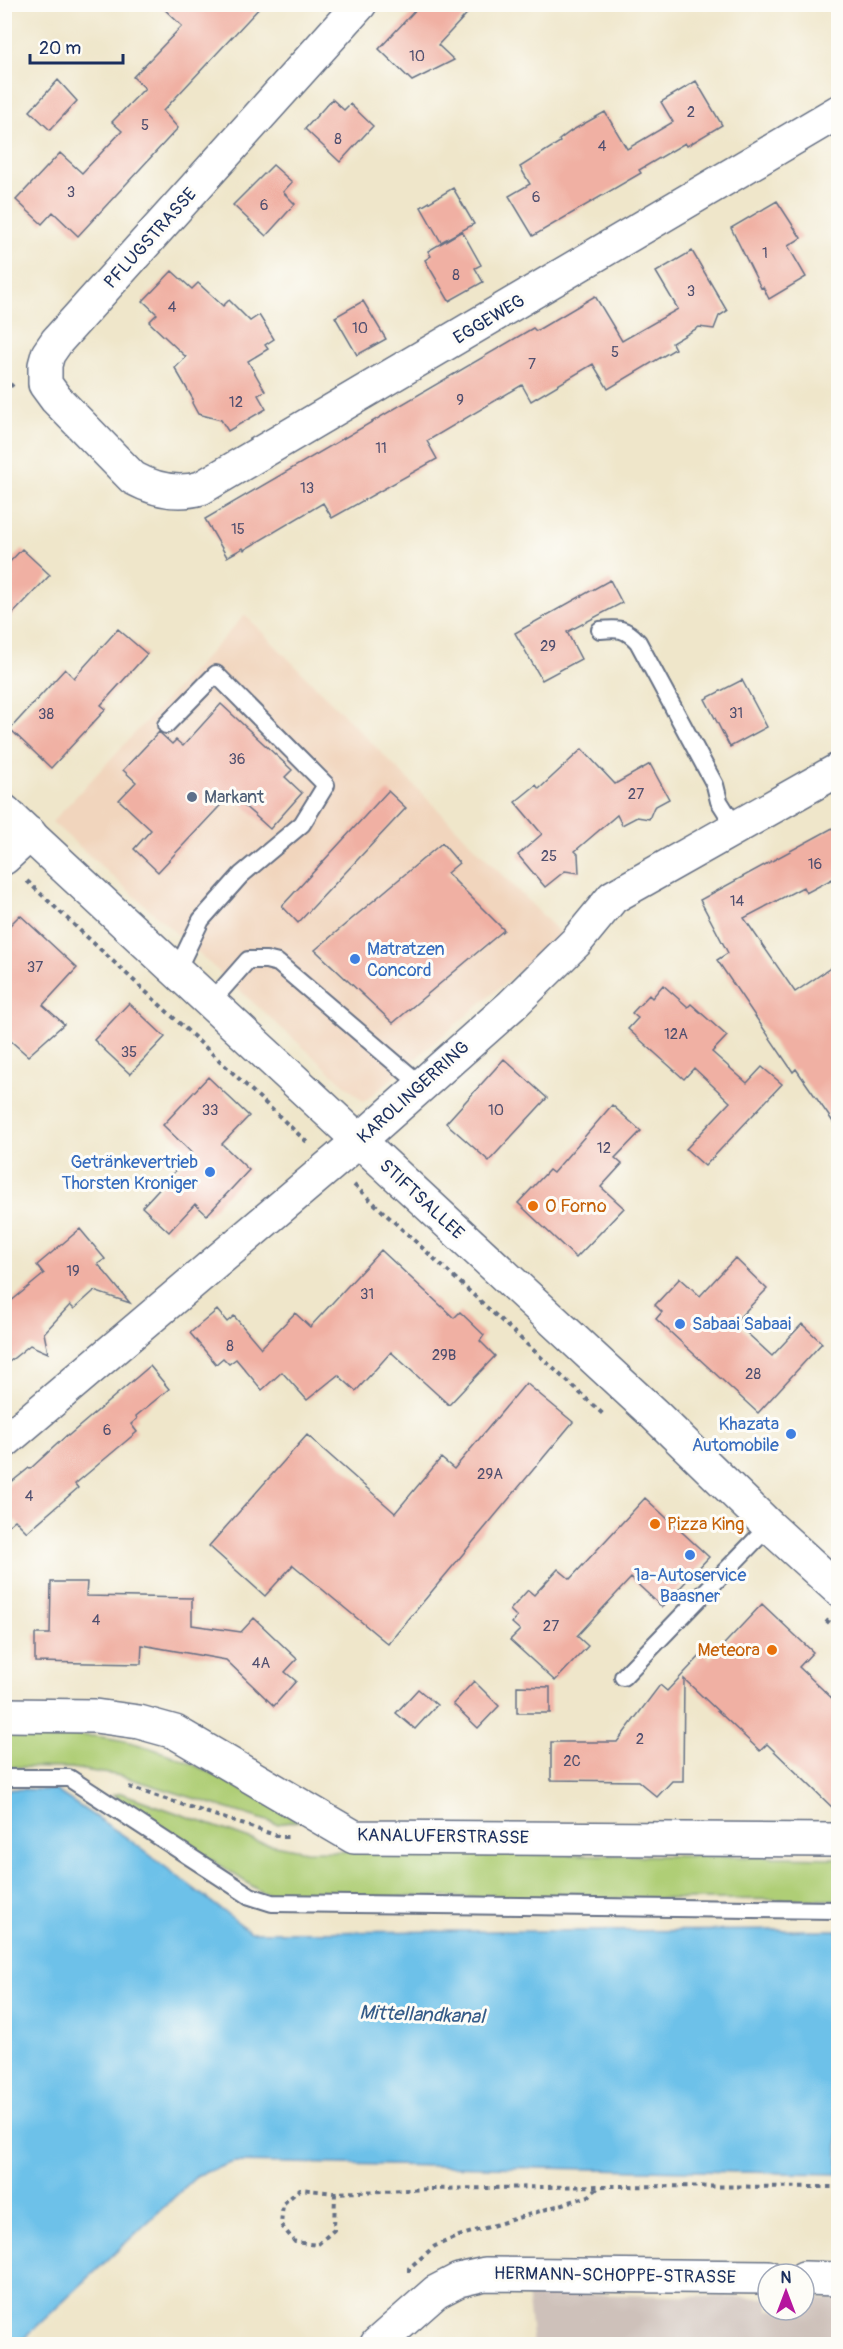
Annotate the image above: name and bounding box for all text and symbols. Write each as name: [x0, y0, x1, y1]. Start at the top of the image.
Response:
scale bar: [30, 27, 123, 65]
text: 20 m: [39, 37, 81, 60]
house number: 10: [409, 47, 425, 66]
house number: 2: [687, 103, 695, 122]
house number: 5: [141, 116, 149, 135]
house number: 8: [334, 130, 342, 149]
house number: 4: [598, 137, 607, 156]
house number: 3: [67, 183, 75, 202]
street label: PFLUGSTRASSE: [99, 183, 202, 293]
house number: 6: [532, 188, 540, 207]
house number: 6: [260, 196, 268, 215]
house number: 1: [762, 244, 768, 263]
house number: 8: [452, 266, 460, 285]
house number: 3: [687, 282, 695, 301]
street label: EGGEWEG: [449, 289, 529, 350]
house number: 4: [168, 298, 177, 317]
house number: 10: [352, 319, 368, 338]
house number: 5: [611, 343, 619, 362]
house number: 7: [528, 355, 536, 374]
house number: 9: [456, 391, 464, 410]
house number: 12: [229, 393, 243, 412]
house number: 11: [375, 439, 387, 458]
house number: 13: [300, 479, 314, 498]
house number: 15: [231, 520, 245, 539]
house number: 29: [540, 637, 556, 656]
house number: 31: [729, 704, 743, 723]
house number: 38: [38, 705, 54, 724]
house number: 36: [228, 750, 246, 769]
house number: 27: [628, 785, 644, 804]
place label: Markant: [204, 786, 265, 809]
marker: Markant: [185, 790, 199, 804]
house number: 25: [541, 847, 557, 866]
house number: 16: [808, 855, 822, 874]
house number: 14: [730, 892, 745, 911]
place label: Matratzen Concord: [367, 938, 445, 982]
marker: Matratzen Concord: [348, 952, 362, 966]
house number: 37: [27, 958, 43, 977]
house number: 12A: [664, 1025, 688, 1044]
street label: KAROLINGERRING: [352, 1036, 474, 1149]
house number: 35: [121, 1043, 137, 1062]
house number: 33: [202, 1101, 218, 1120]
house number: 10: [488, 1101, 504, 1120]
house number: 12: [597, 1139, 611, 1158]
place label: Getränkevertrieb Thorsten Kroniger: [61, 1151, 199, 1195]
street label: STIFTSALLEE: [374, 1154, 469, 1244]
marker: Getränkevertrieb Thorsten Kroniger: [203, 1165, 217, 1179]
place label: O Forno: [545, 1195, 607, 1218]
marker: O Forno: [526, 1199, 540, 1213]
house number: 19: [66, 1262, 80, 1281]
house number: 31: [360, 1285, 374, 1304]
place label: Sabaai Sabaai: [692, 1313, 791, 1336]
marker: Sabaai Sabaai: [673, 1317, 687, 1331]
house number: 8: [226, 1337, 234, 1356]
house number: 29B: [432, 1346, 456, 1365]
house number: 28: [745, 1365, 761, 1384]
place label: Khazata Automobile: [692, 1413, 779, 1457]
house number: 6: [103, 1421, 111, 1440]
marker: Khazata Automobile: [784, 1427, 798, 1441]
house number: 29A: [477, 1465, 503, 1484]
house number: 4: [25, 1487, 34, 1506]
place label: Pizza King: [667, 1513, 744, 1536]
marker: Pizza King: [648, 1517, 662, 1531]
marker: 1a-Autoservice Baasner: [683, 1548, 697, 1562]
place label: 1a-Autoservice Baasner: [634, 1564, 746, 1608]
house number: 4: [92, 1611, 101, 1630]
house number: 27: [543, 1617, 559, 1636]
place label: Meteora: [698, 1639, 760, 1662]
marker: Meteora: [765, 1643, 779, 1657]
house number: 4A: [252, 1654, 270, 1673]
house number: 2: [636, 1730, 644, 1749]
house number: 2C: [563, 1752, 581, 1771]
street label: KANALUFERSTRASSE: [357, 1824, 529, 1849]
water label: Mittellandkanal: [359, 2000, 487, 2029]
street label: HERMANN-SCHOPPE-STRASSE: [494, 2262, 736, 2289]
north arrow: [756, 2262, 816, 2322]
text: N: [781, 2268, 792, 2288]

